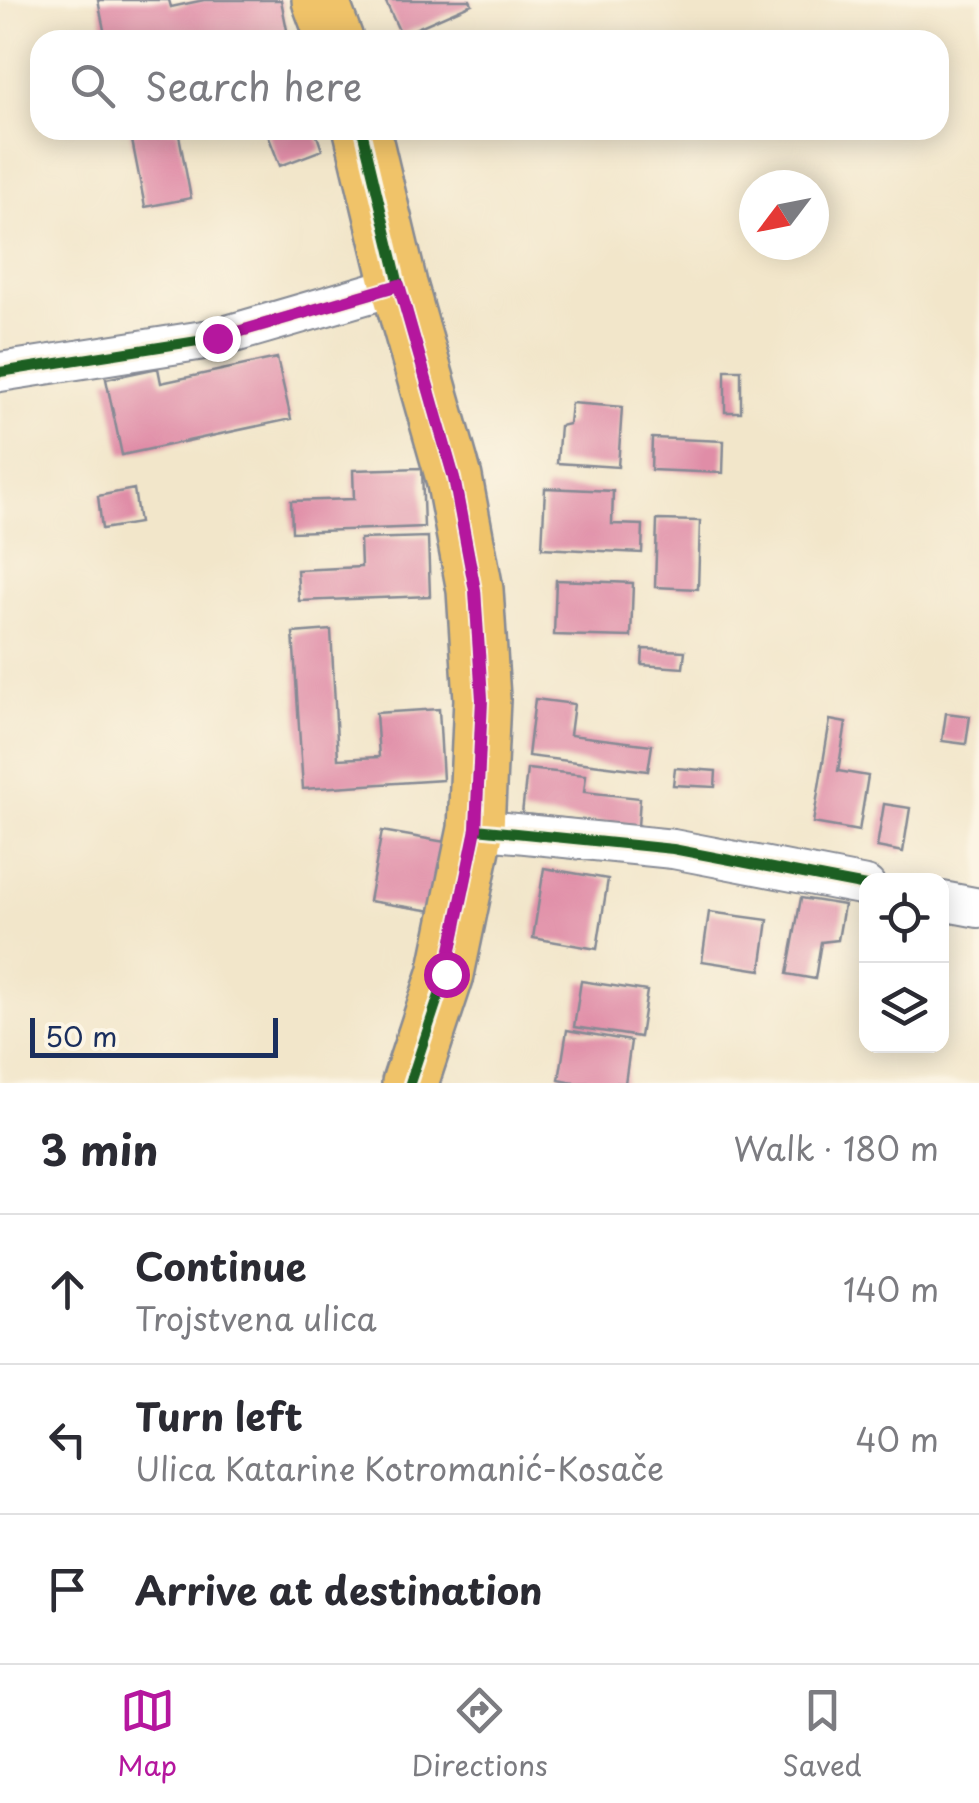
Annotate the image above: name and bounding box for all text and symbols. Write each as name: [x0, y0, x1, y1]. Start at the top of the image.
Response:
search box: [30, 30, 949, 140]
text: Search here: [145, 57, 362, 114]
icon: search: [65, 58, 120, 113]
north arrow: [739, 170, 829, 260]
route end: [195, 316, 241, 362]
map controls: [859, 873, 949, 1053]
button: locate: [859, 873, 949, 963]
route start: [424, 952, 470, 998]
button: layers: [859, 963, 949, 1053]
scale bar: [30, 1013, 278, 1058]
text: 50 m: [45, 1014, 118, 1057]
text: 3 min: [40, 1117, 158, 1180]
text: Walk · 180 m: [733, 1124, 939, 1172]
text: Continue: [135, 1237, 306, 1294]
icon: ahead: [40, 1262, 95, 1317]
text: 140 m: [843, 1265, 939, 1313]
text: Trojstvena ulica: [135, 1294, 377, 1342]
text: Turn left: [135, 1387, 303, 1444]
icon: left: [40, 1412, 95, 1467]
text: 40 m: [855, 1415, 939, 1463]
text: Ulica Katarine Kotromanić-Kosače: [135, 1444, 664, 1492]
text: Arrive at destination: [135, 1561, 543, 1618]
icon: arrive: [40, 1562, 95, 1617]
tab: Map: [117, 1683, 177, 1786]
tab: Directions: [412, 1683, 548, 1786]
tab: Saved: [782, 1683, 862, 1786]

